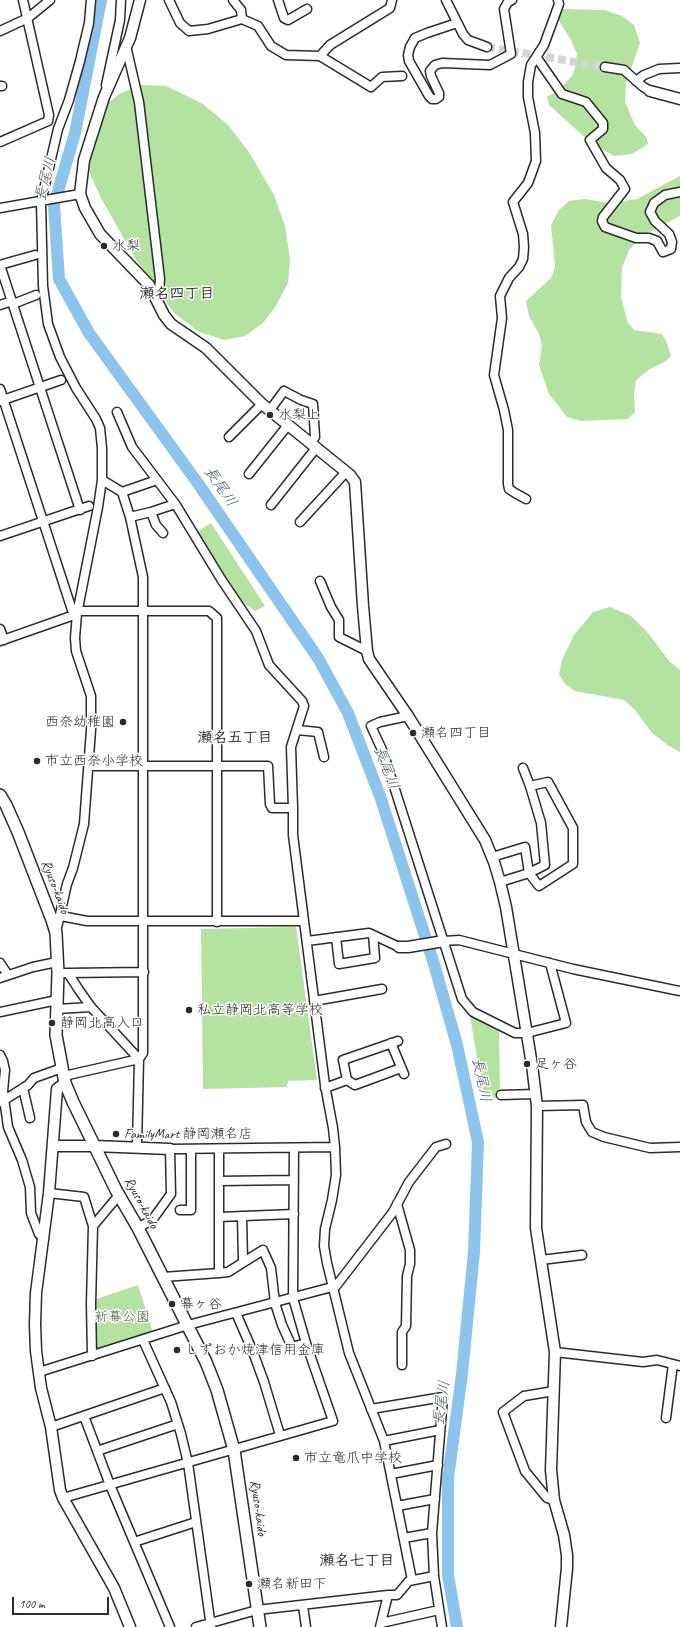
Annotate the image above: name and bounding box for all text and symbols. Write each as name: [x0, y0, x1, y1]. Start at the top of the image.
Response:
water label: 長尾川: [32, 155, 60, 203]
place label: 水梨: [112, 238, 140, 254]
marker: 水梨: [99, 241, 109, 251]
district label: 瀬名四丁目: [140, 285, 214, 303]
place label: 水梨上: [278, 407, 320, 423]
marker: 水梨上: [265, 410, 275, 420]
water label: 長尾川: [200, 463, 240, 511]
place label: 西奈幼稚園: [45, 714, 115, 730]
marker: 西奈幼稚園: [118, 717, 128, 727]
place label: 瀬名四丁目: [421, 725, 491, 741]
marker: 瀬名四丁目: [408, 728, 418, 738]
district label: 瀬名五丁目: [198, 729, 272, 747]
water label: 長尾川: [370, 744, 402, 792]
place label: 市立西奈小学校: [45, 753, 143, 769]
marker: 市立西奈小学校: [32, 756, 42, 766]
street label: Ryuso-kaido: [37, 858, 73, 916]
place label: 私立静岡北高等学校: [197, 1002, 323, 1018]
marker: 私立静岡北高等学校: [184, 1005, 194, 1015]
place label: 静岡北高入口: [60, 1015, 144, 1031]
marker: 静岡北高入口: [47, 1018, 57, 1028]
water label: 長尾川: [468, 1056, 494, 1104]
place label: 足ヶ谷: [535, 1056, 577, 1072]
marker: 足ヶ谷: [522, 1059, 532, 1069]
place label: FamilyMart 静岡瀬名店: [124, 1126, 253, 1142]
marker: FamilyMart 静岡瀬名店: [111, 1129, 121, 1139]
street label: Ryuso-kaido: [120, 1174, 162, 1232]
place label: 幕ヶ谷: [180, 1296, 222, 1312]
marker: 幕ヶ谷: [167, 1299, 177, 1309]
park label: 新幕公園: [94, 1309, 150, 1325]
place label: しずおか焼津信用金庫: [185, 1342, 325, 1358]
marker: しずおか焼津信用金庫: [172, 1345, 182, 1355]
water label: 長尾川: [430, 1379, 454, 1427]
place label: 市立竜爪中学校: [304, 1450, 402, 1466]
marker: 市立竜爪中学校: [291, 1453, 301, 1463]
street label: Ryuso-kaido: [246, 1479, 270, 1537]
district label: 瀬名七丁目: [320, 1552, 394, 1570]
place label: 瀬名新田下: [257, 1576, 327, 1592]
marker: 瀬名新田下: [244, 1579, 254, 1589]
scale bar: [14, 1589, 111, 1615]
text: 100 m: [19, 1596, 45, 1612]

